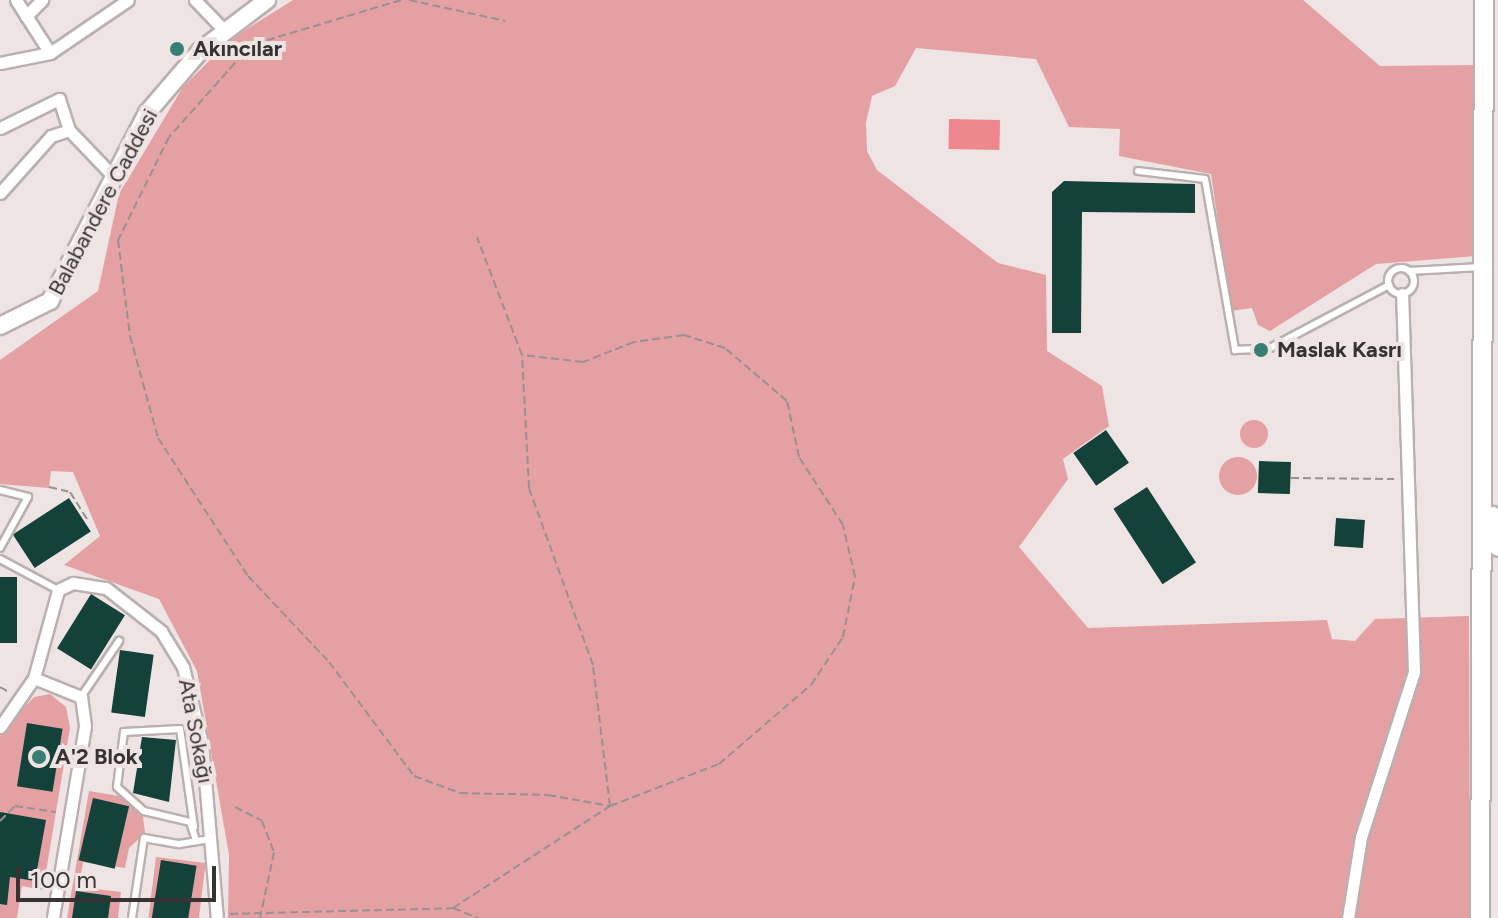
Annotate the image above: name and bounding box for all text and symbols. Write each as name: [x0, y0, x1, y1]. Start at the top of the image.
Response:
place label: Akıncılar: [193, 36, 282, 62]
marker: Akıncılar: [168, 40, 186, 58]
street label: Balabandere Caddesi: [43, 104, 163, 300]
place label: Maslak Kasrı: [1277, 337, 1402, 363]
marker: Maslak Kasrı: [1252, 341, 1270, 359]
street label: Ata Sokağı: [173, 677, 219, 785]
place label: A'2 Blok: [55, 744, 138, 770]
marker: A'2 Blok: [30, 748, 48, 766]
scale bar: [20, 850, 220, 900]
text: 100 m: [30, 865, 97, 894]

